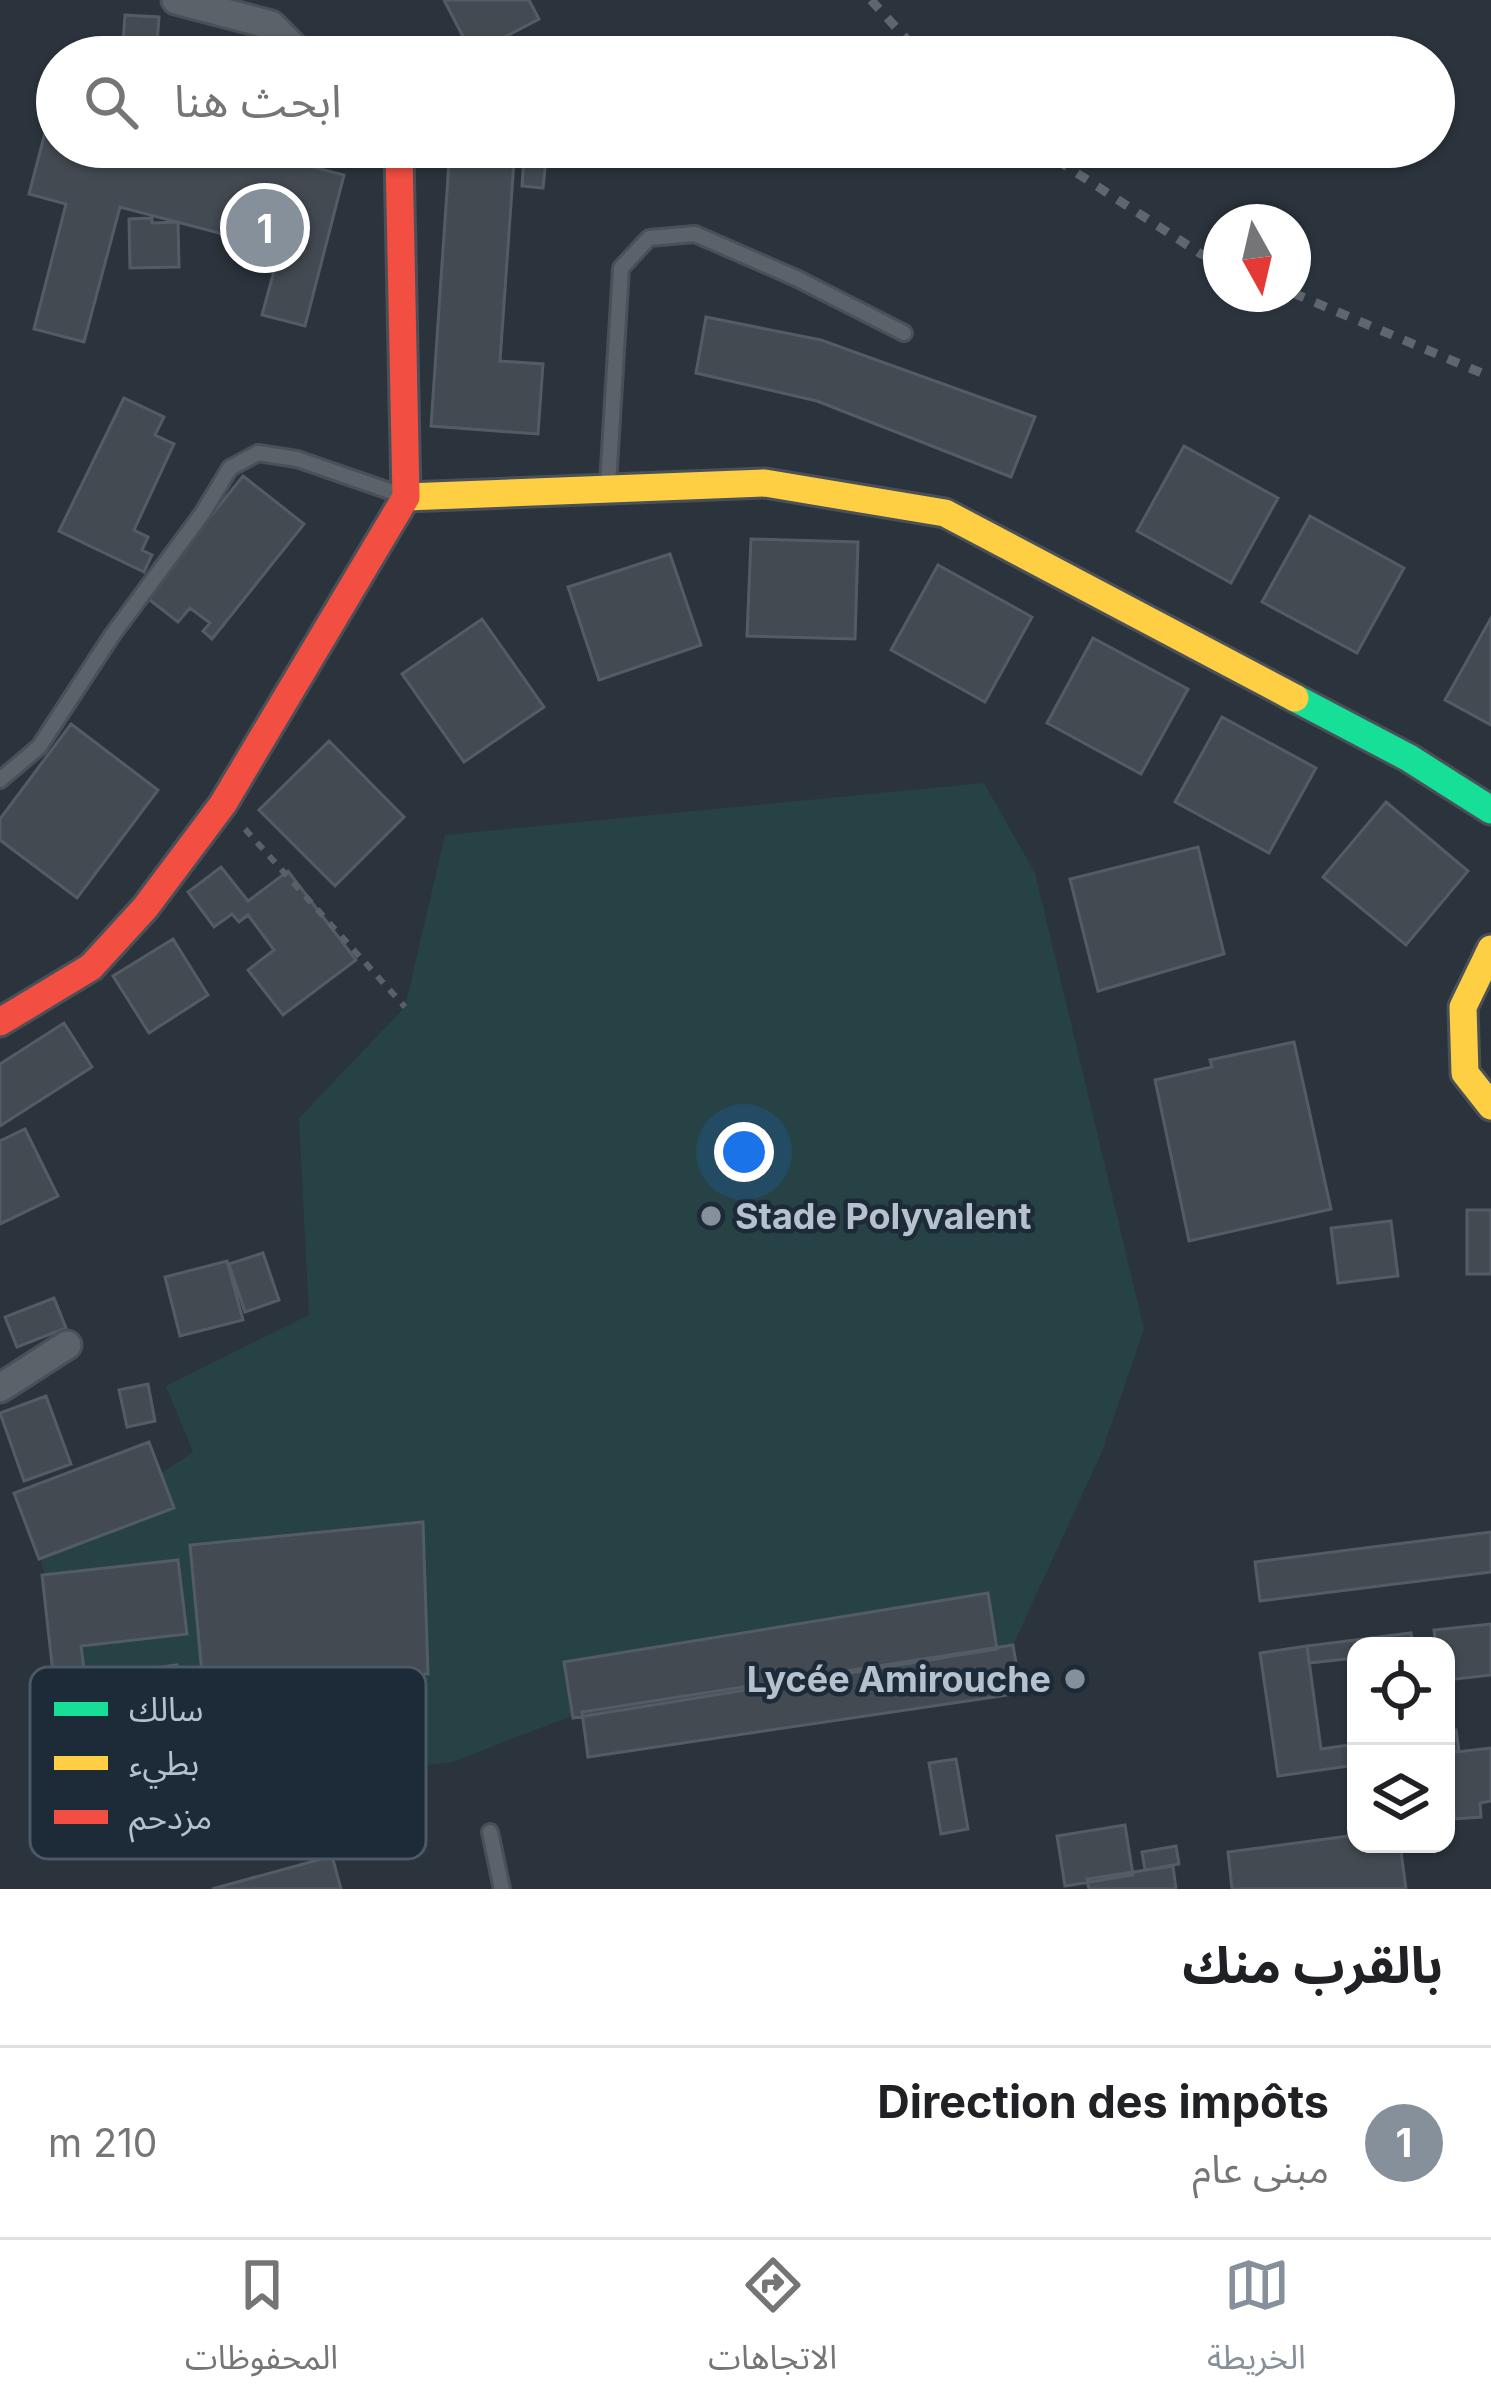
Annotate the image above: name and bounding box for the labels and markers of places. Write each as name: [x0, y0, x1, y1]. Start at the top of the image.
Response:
pin: 1: [226, 183, 304, 273]
place label: Stade Polyvalent: [735, 1194, 1031, 1238]
marker: Stade Polyvalent: [698, 1203, 724, 1229]
place label: Lycée Amirouche: [747, 1657, 1051, 1701]
marker: Lycée Amirouche: [1062, 1666, 1088, 1692]

